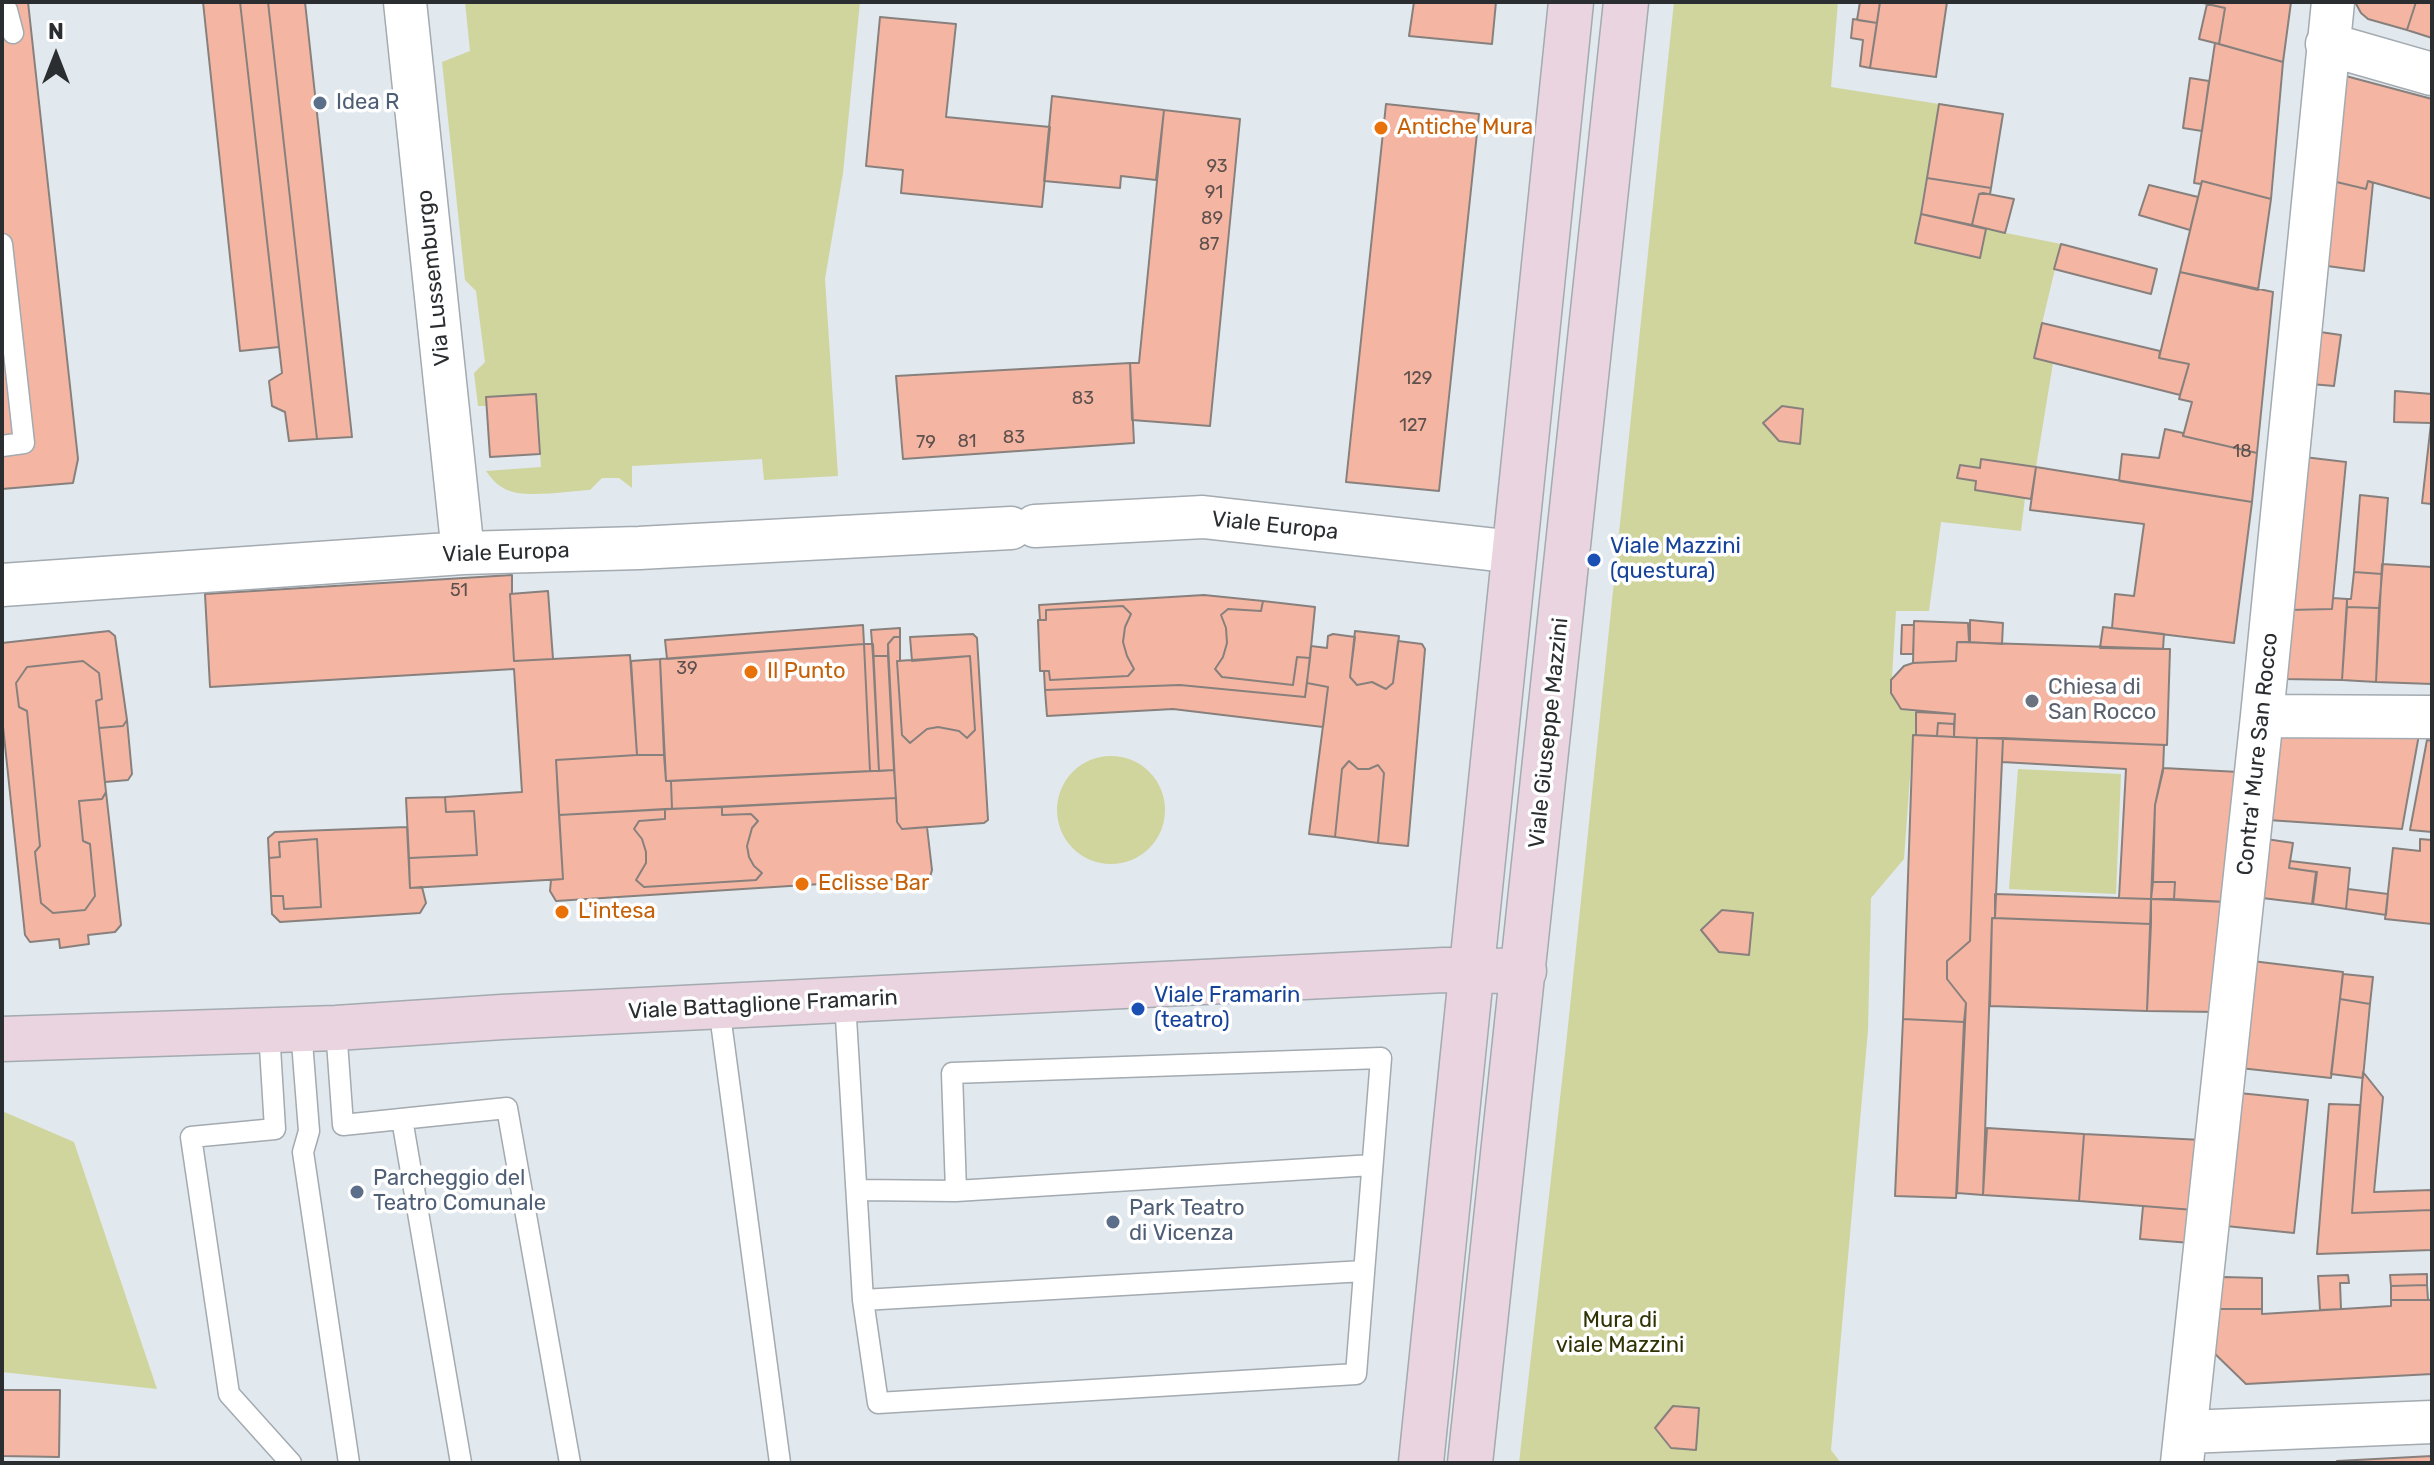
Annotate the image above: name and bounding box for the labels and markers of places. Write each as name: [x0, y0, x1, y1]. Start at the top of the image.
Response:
place label: Idea R: [336, 90, 399, 116]
marker: Idea R: [311, 94, 329, 112]
place label: Antiche Mura: [1397, 115, 1533, 141]
marker: Antiche Mura: [1372, 119, 1390, 137]
place label: Viale Mazzini (questura): [1610, 534, 1741, 586]
marker: Viale Mazzini (questura): [1585, 551, 1603, 569]
place label: Il Punto: [767, 659, 846, 685]
marker: Il Punto: [742, 663, 760, 681]
place label: Chiesa di San Rocco: [2048, 675, 2156, 726]
marker: Chiesa di San Rocco: [2023, 692, 2041, 710]
place label: Eclisse Bar: [818, 871, 929, 897]
marker: Eclisse Bar: [793, 875, 811, 893]
place label: L'intesa: [578, 899, 656, 925]
marker: L'intesa: [553, 903, 571, 921]
place label: Viale Framarin (teatro): [1154, 983, 1300, 1034]
marker: Viale Framarin (teatro): [1129, 1000, 1147, 1018]
place label: Parcheggio del Teatro Comunale: [373, 1166, 546, 1218]
marker: Parcheggio del Teatro Comunale: [348, 1183, 366, 1201]
place label: Park Teatro di Vicenza: [1129, 1196, 1245, 1248]
marker: Park Teatro di Vicenza: [1104, 1213, 1122, 1231]

